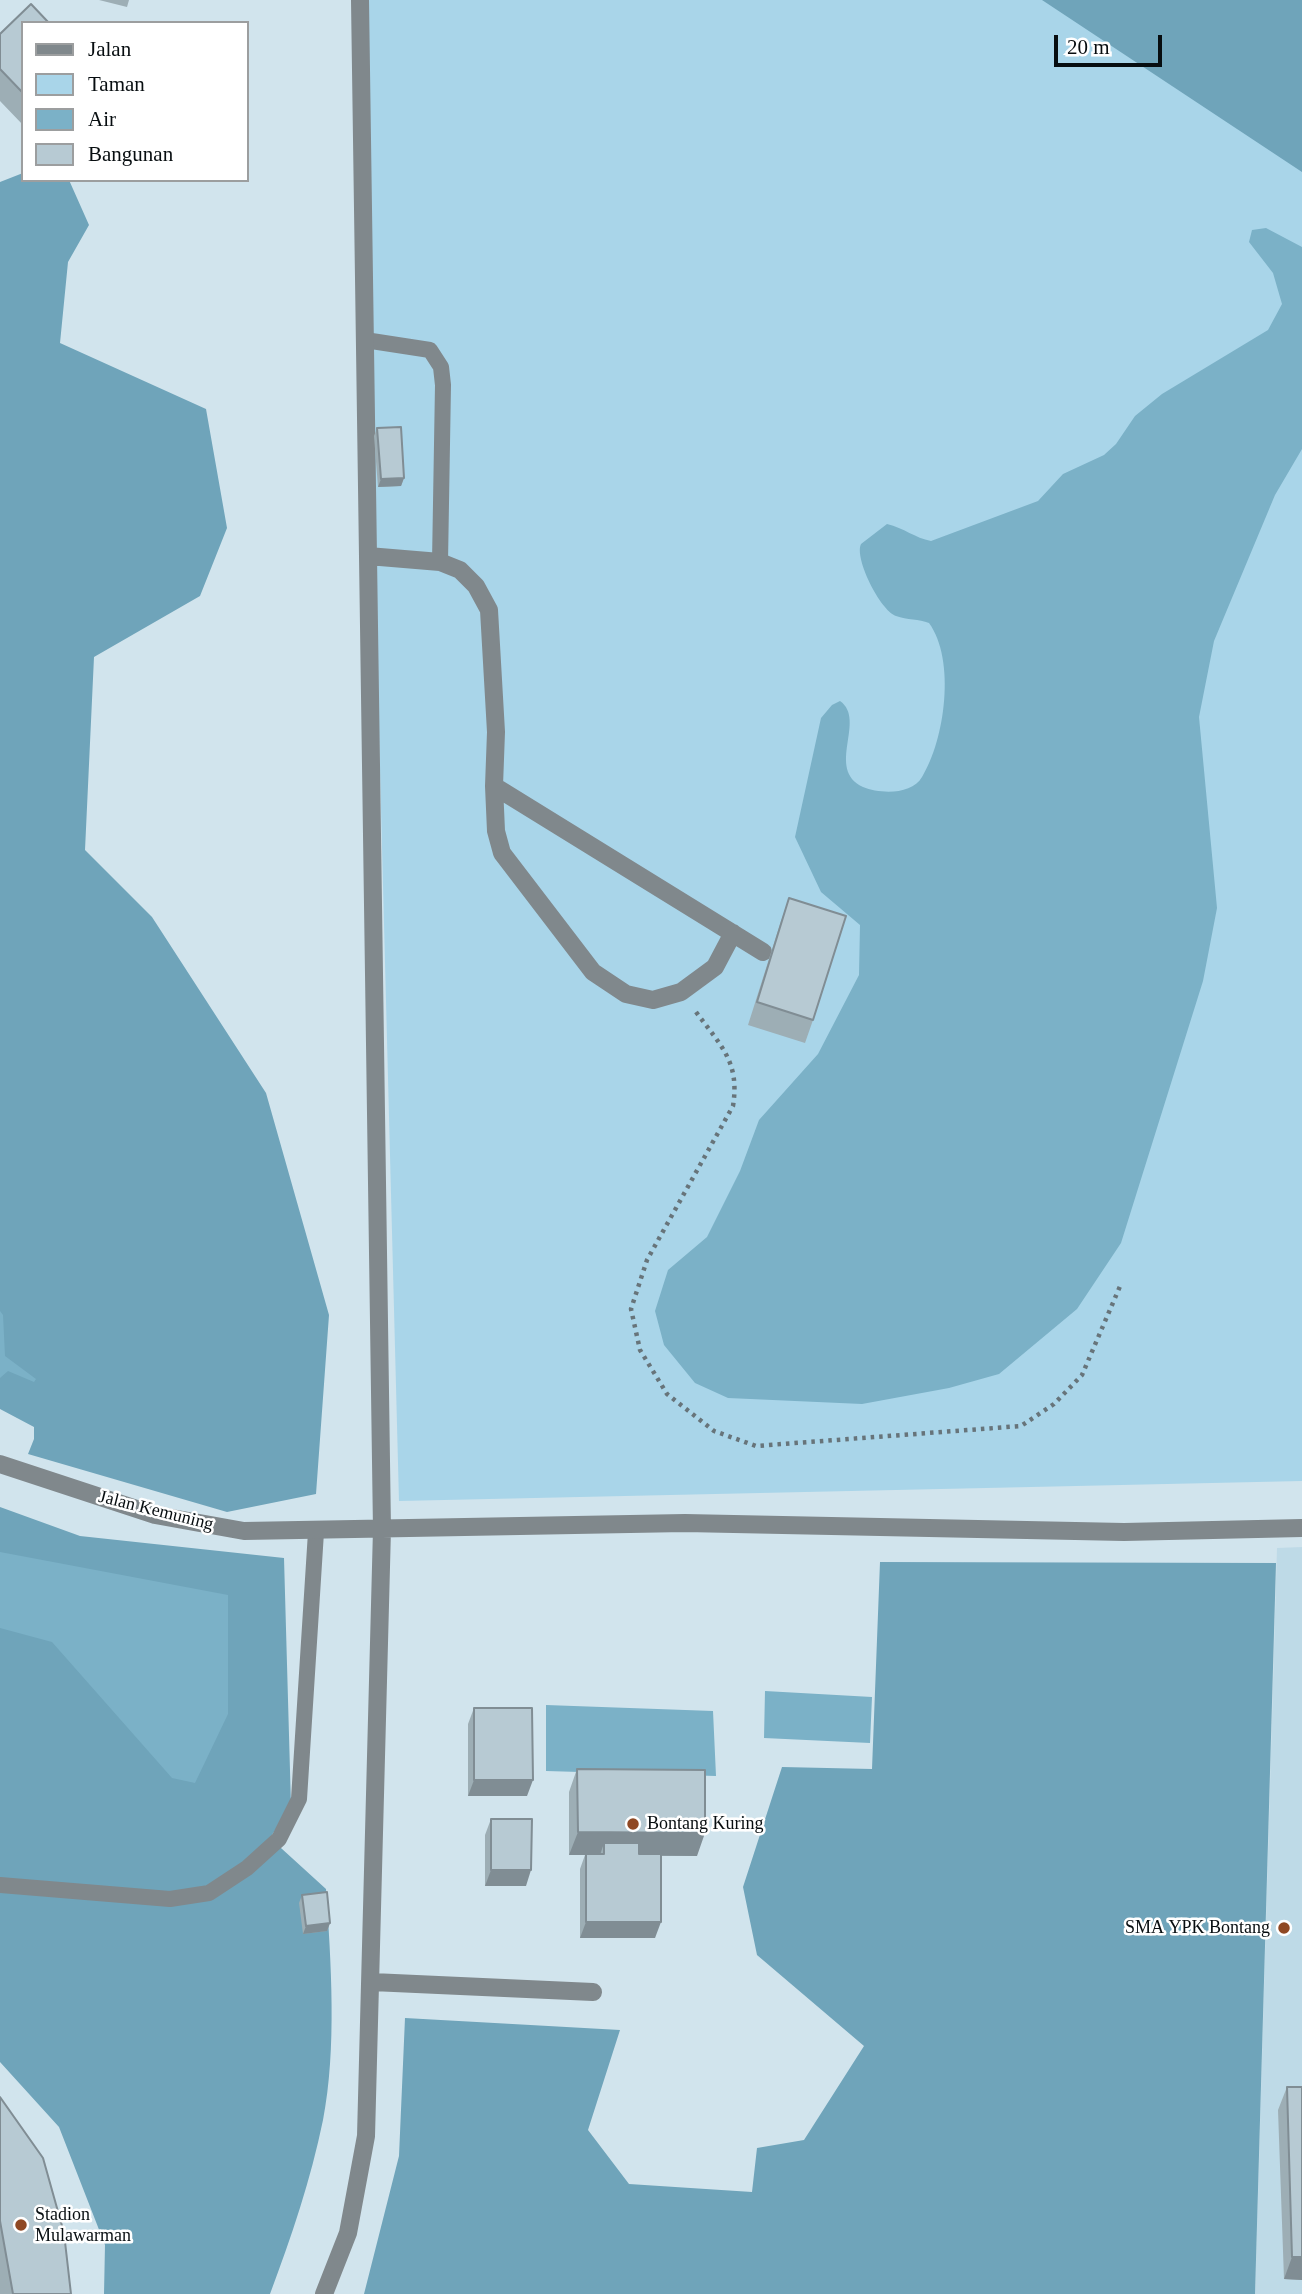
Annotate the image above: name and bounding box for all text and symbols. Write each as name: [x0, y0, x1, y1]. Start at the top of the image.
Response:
legend: [21, 21, 248, 182]
scale bar: [1057, 21, 1166, 65]
text: 20 m: [1067, 35, 1110, 59]
text: Jalan: [88, 37, 131, 61]
text: Taman: [88, 72, 145, 96]
text: Air: [88, 107, 116, 131]
text: Bangunan: [88, 142, 173, 166]
street label: Jalan Kemuning: [96, 1486, 216, 1536]
place label: Bontang Kuring: [647, 1813, 763, 1835]
marker: Bontang Kuring: [625, 1816, 641, 1832]
place label: SMA YPK Bontang: [1125, 1917, 1270, 1939]
marker: SMA YPK Bontang: [1276, 1920, 1292, 1936]
place label: Stadion Mulawarman: [35, 2204, 131, 2246]
marker: Stadion Mulawarman: [13, 2217, 29, 2233]

